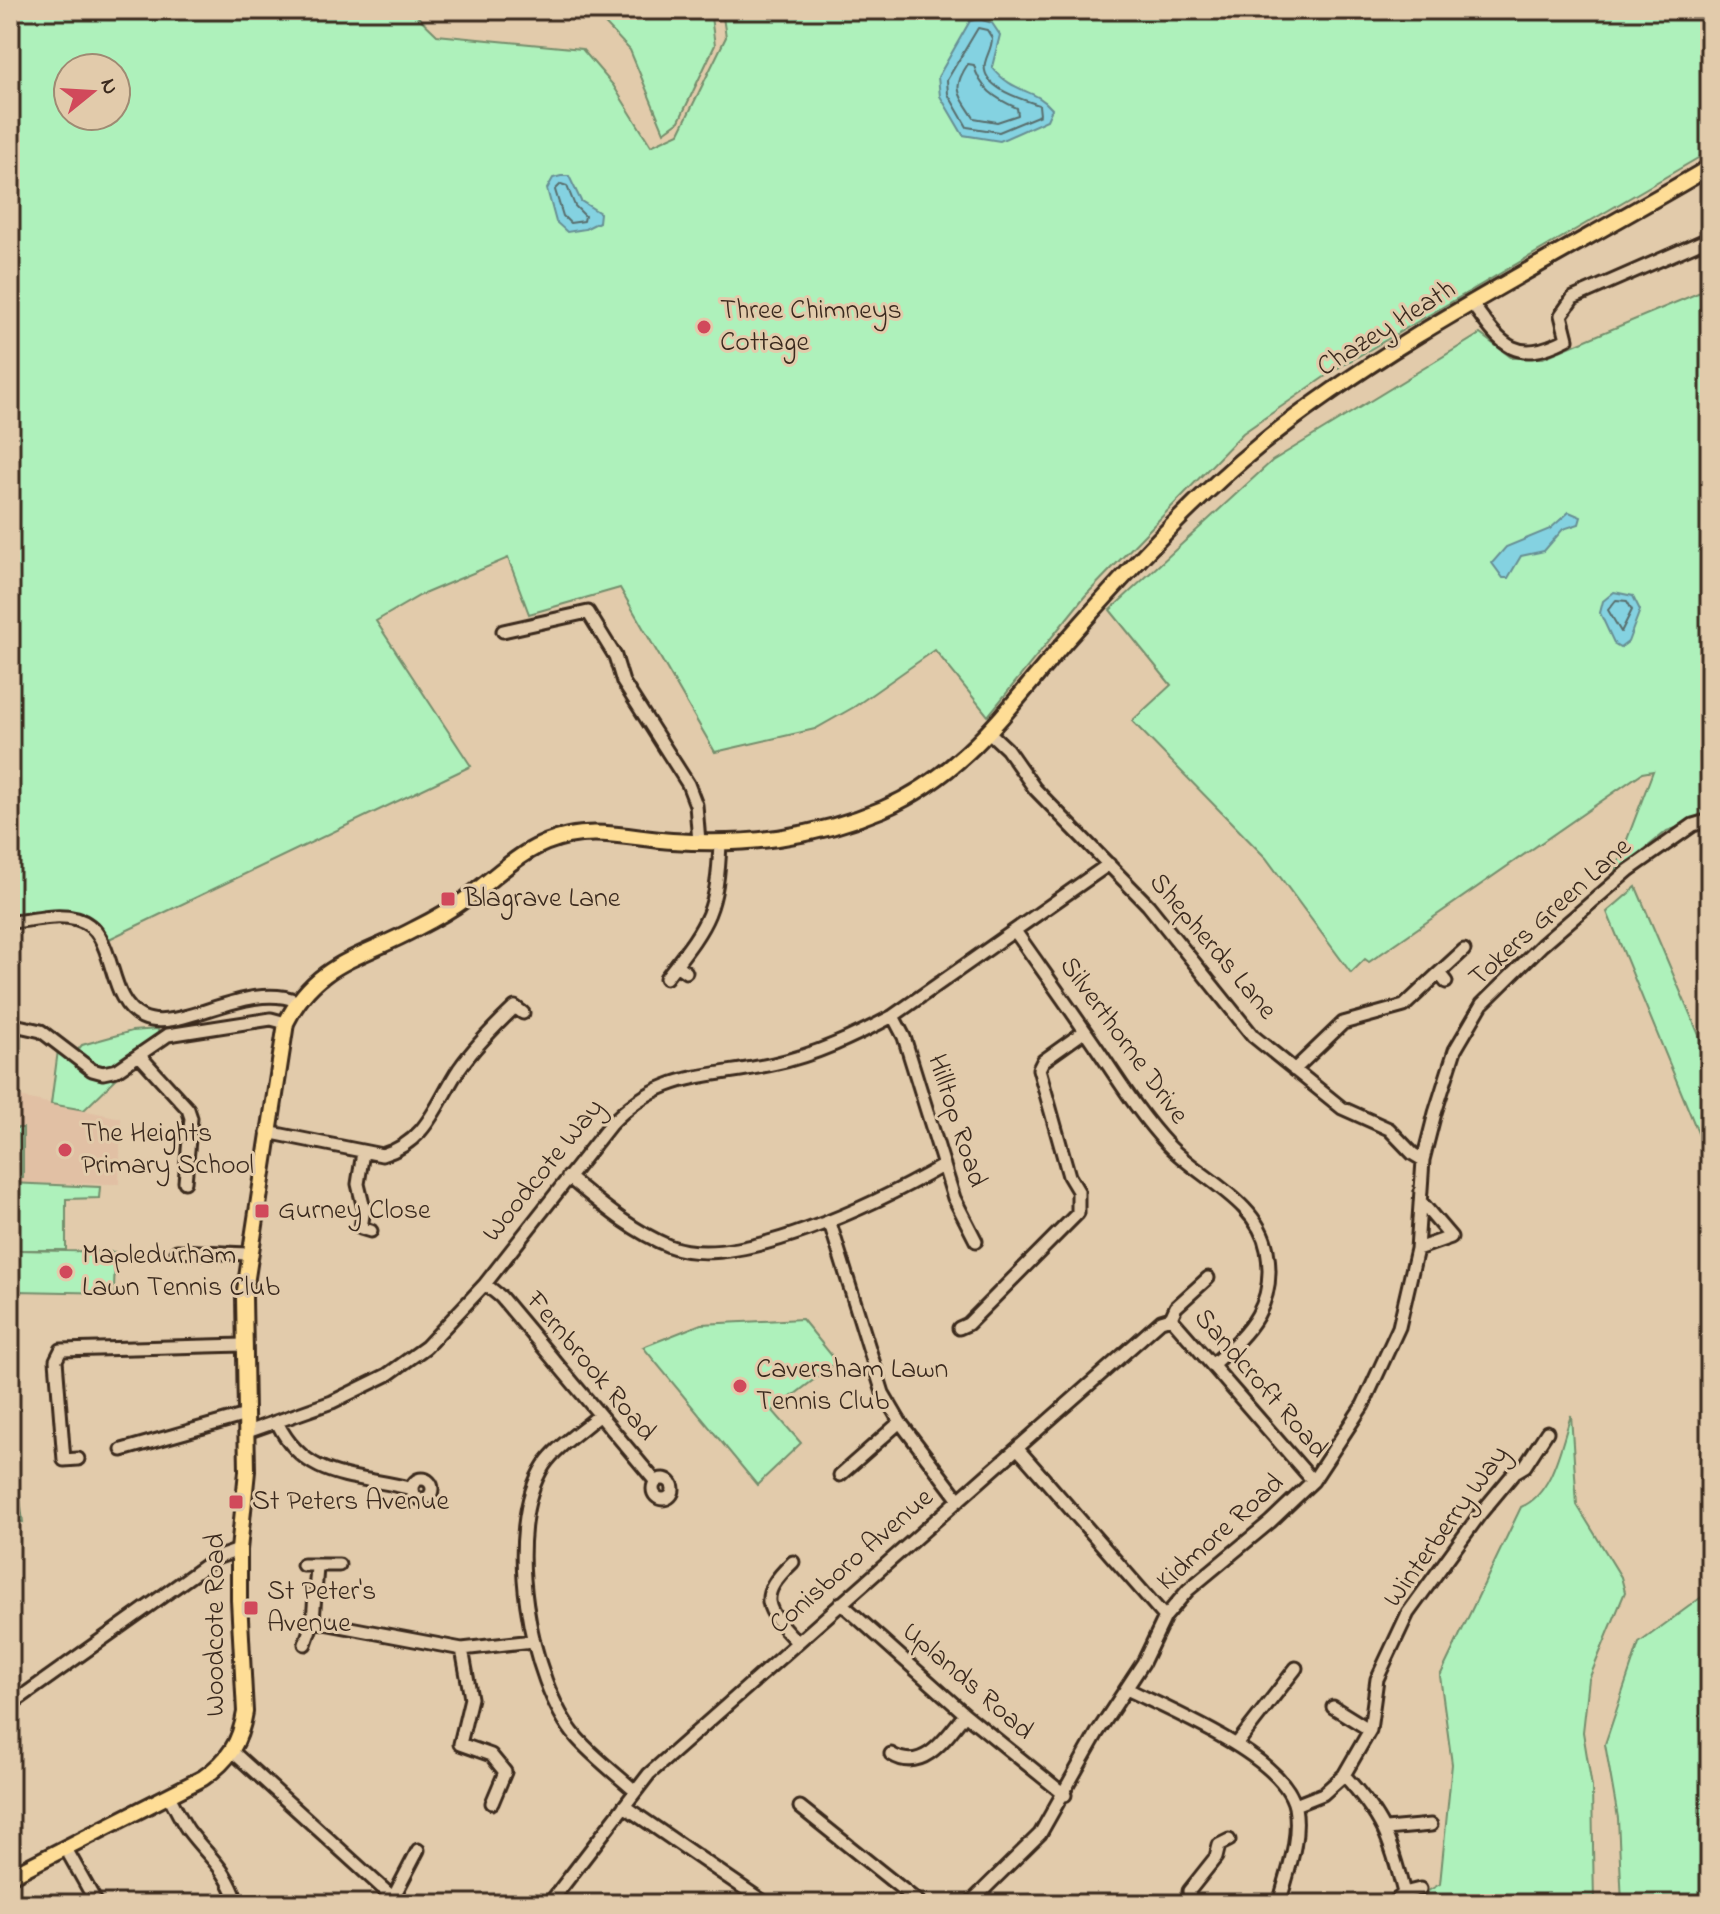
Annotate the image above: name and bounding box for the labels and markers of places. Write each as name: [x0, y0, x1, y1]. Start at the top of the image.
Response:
place label: Three Chimneys Cottage: [720, 291, 902, 364]
marker: Three Chimneys Cottage: [695, 318, 713, 336]
place label: Blagrave Lane: [463, 879, 621, 920]
marker: Blagrave Lane: [439, 890, 457, 908]
place label: The Heights Primary School: [81, 1114, 254, 1187]
marker: The Heights Primary School: [56, 1141, 74, 1159]
place label: Gurney Close: [278, 1191, 431, 1232]
marker: Gurney Close: [253, 1202, 271, 1220]
place label: Mapledurham Lawn Tennis Club: [82, 1236, 280, 1309]
marker: Mapledurham Lawn Tennis Club: [57, 1263, 75, 1281]
place label: Caversham Lawn Tennis Club: [756, 1350, 948, 1423]
marker: Caversham Lawn Tennis Club: [731, 1377, 749, 1395]
place label: St Peters Avenue: [252, 1482, 450, 1523]
marker: St Peters Avenue: [227, 1493, 245, 1511]
place label: St Peter's Avenue: [267, 1572, 376, 1645]
marker: St Peter's Avenue: [242, 1599, 260, 1617]

